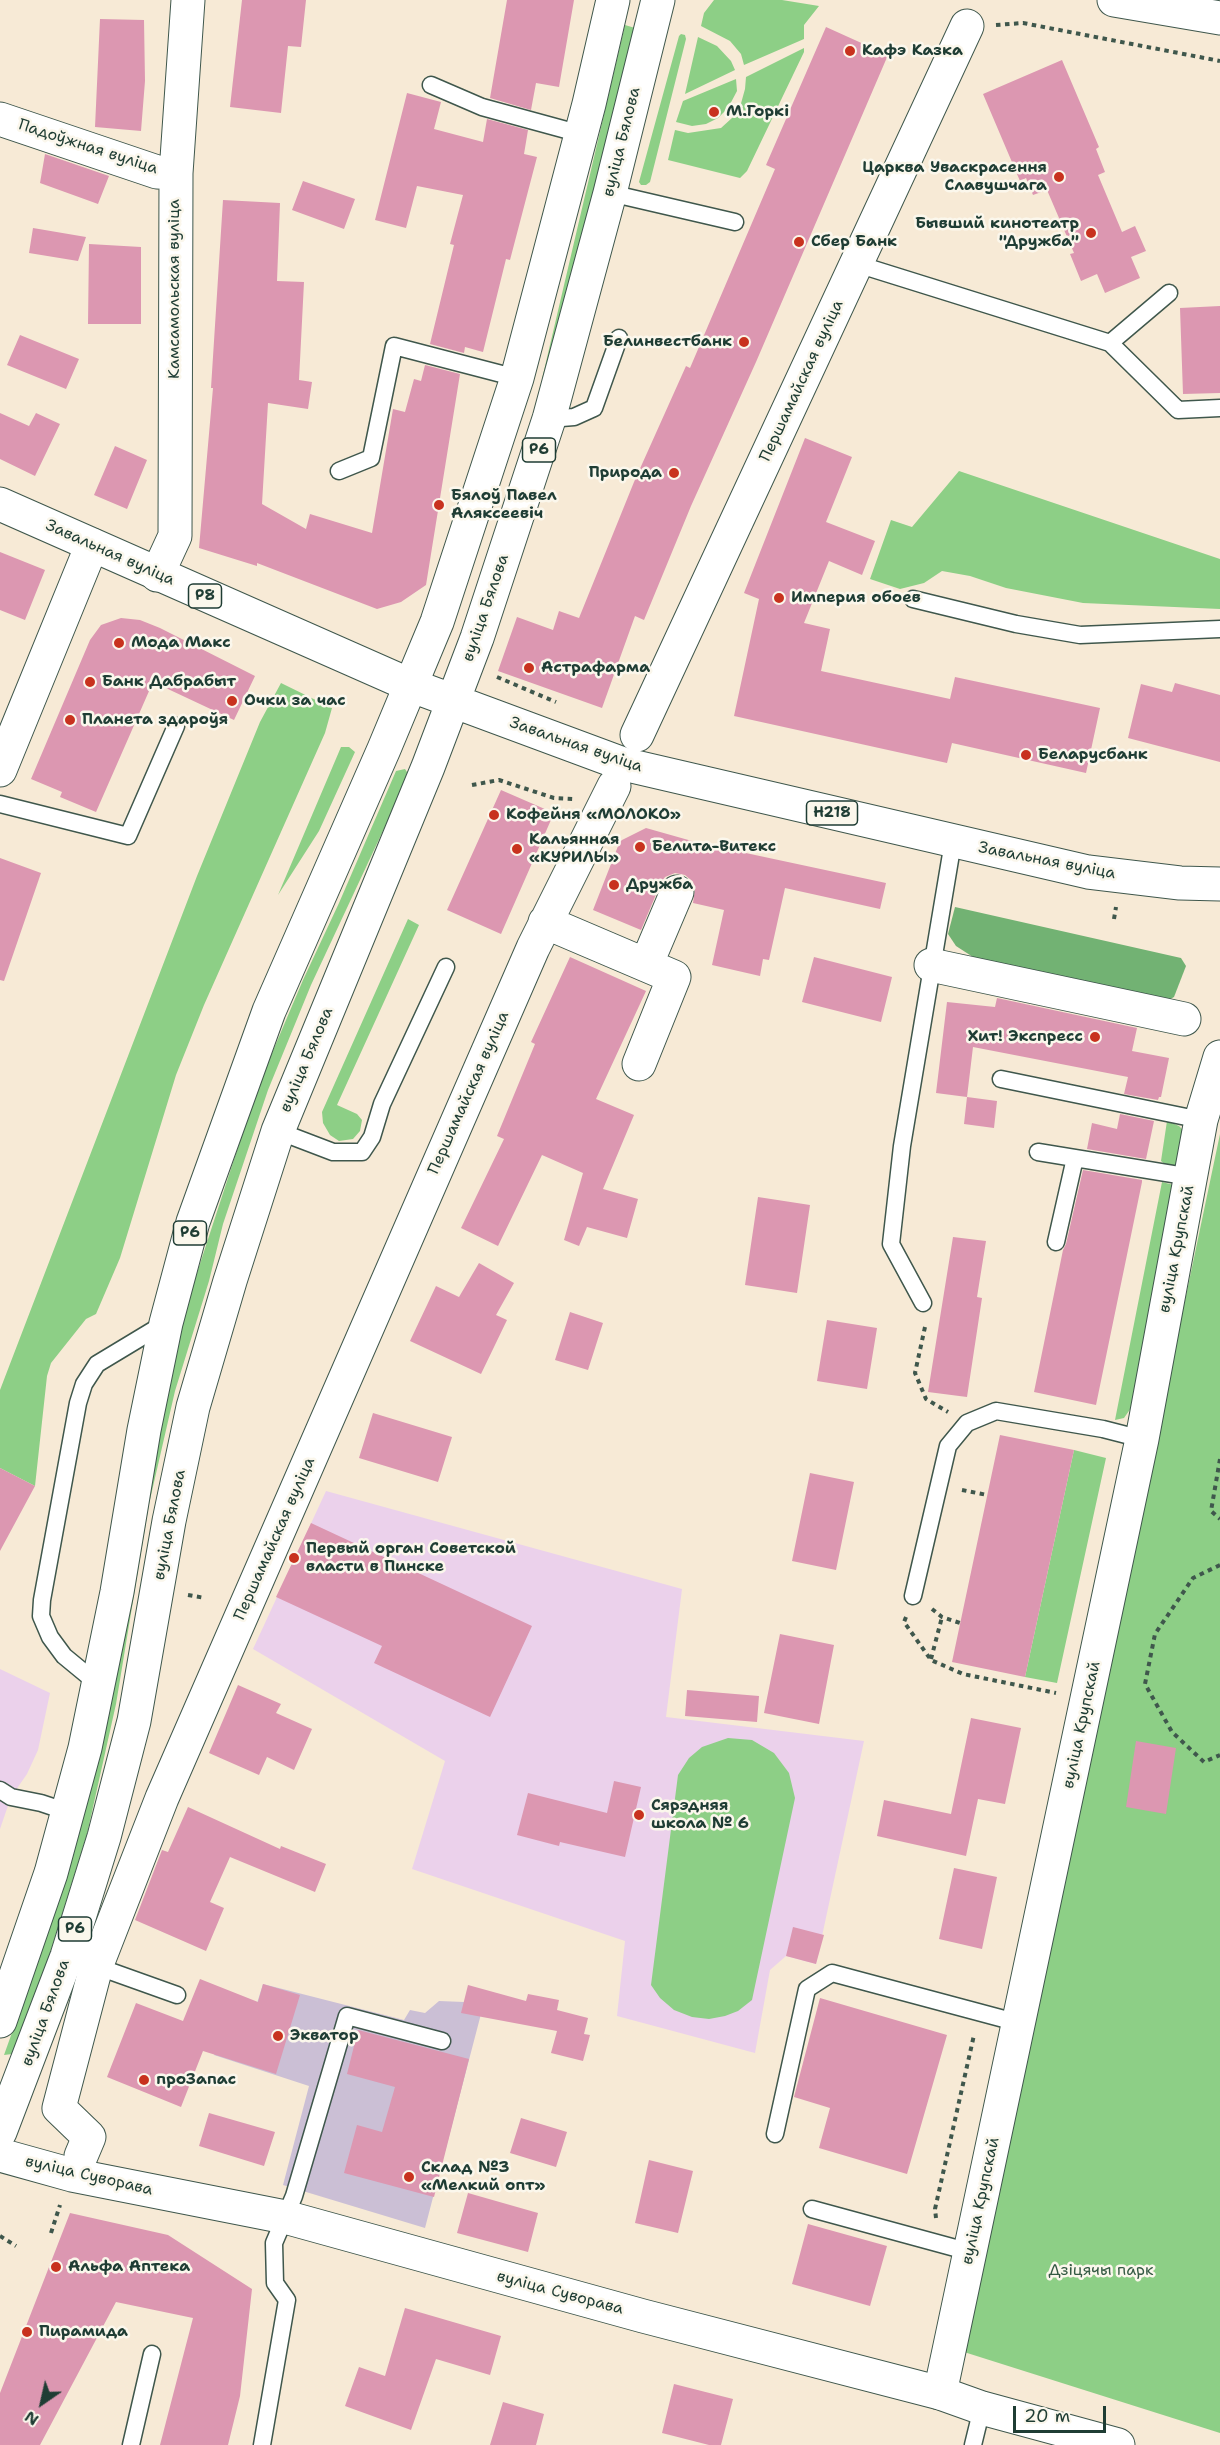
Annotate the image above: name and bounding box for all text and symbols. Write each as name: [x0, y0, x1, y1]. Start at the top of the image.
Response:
place label: Кафэ Казка: [862, 41, 963, 61]
marker: Кафэ Казка: [843, 44, 857, 58]
street label: вуліца Бялова: [599, 85, 645, 199]
place label: М.Горкі: [726, 102, 789, 122]
marker: М.Горкі: [707, 105, 721, 119]
street label: Падоўжная вуліца: [16, 115, 160, 179]
place label: Царква Уваскрасення Славушчага: [862, 158, 1047, 196]
marker: Царква Уваскрасення Славушчага: [1052, 170, 1066, 184]
street label: Камсамольская вуліца: [165, 199, 185, 379]
place label: Бывший кинотеатр "Дружба": [915, 214, 1079, 252]
marker: Бывший кинотеатр "Дружба": [1084, 226, 1098, 240]
place label: Сбер Банк: [811, 232, 897, 252]
marker: Сбер Банк: [792, 235, 806, 249]
street label: Першамайская вуліца: [756, 297, 848, 465]
place label: Белинвестбанк: [603, 332, 732, 352]
marker: Белинвестбанк: [737, 335, 751, 349]
road number: Р6: [522, 438, 556, 462]
place label: Природа: [589, 463, 662, 483]
marker: Природа: [667, 466, 681, 480]
place label: Бялоў Павел Аляксеевіч: [451, 486, 557, 524]
marker: Бялоў Павел Аляксеевіч: [432, 498, 446, 512]
street label: Завальная вуліца: [42, 516, 178, 590]
street label: вуліца Бялова: [459, 552, 513, 664]
road number: Р8: [188, 584, 222, 608]
place label: Империя обоев: [791, 588, 921, 608]
marker: Империя обоев: [772, 591, 786, 605]
place label: Мода Макс: [131, 633, 231, 653]
marker: Мода Макс: [112, 636, 126, 650]
place label: Астрафарма: [541, 658, 650, 678]
marker: Астрафарма: [522, 661, 536, 675]
place label: Банк Дабрабыт: [102, 672, 236, 692]
marker: Банк Дабрабыт: [83, 675, 97, 689]
place label: Очки за час: [244, 691, 346, 711]
marker: Очки за час: [225, 694, 239, 708]
place label: Планета здароўя: [82, 710, 228, 730]
marker: Планета здароўя: [63, 713, 77, 727]
street label: Завальная вуліца: [507, 713, 645, 777]
place label: Беларусбанк: [1038, 745, 1148, 765]
marker: Беларусбанк: [1019, 748, 1033, 762]
road number: Н218: [806, 801, 858, 825]
place label: Кофейня «МОЛОКО»: [506, 805, 681, 825]
marker: Кофейня «МОЛОКО»: [487, 808, 501, 822]
place label: Кальянная «КУРИЛЫ»: [529, 830, 620, 868]
place label: Белита-Витекс: [652, 837, 776, 857]
street label: Завальная вуліца: [977, 838, 1117, 884]
marker: Белита-Витекс: [633, 840, 647, 854]
marker: Кальянная «КУРИЛЫ»: [510, 842, 524, 856]
place label: Дружба: [626, 875, 693, 895]
marker: Дружба: [607, 878, 621, 892]
street label: вуліца Бялова: [276, 1005, 338, 1115]
street label: Першамайская вуліца: [424, 1009, 514, 1177]
place label: Хит! Экспресс: [968, 1027, 1083, 1047]
marker: Хит! Экспресс: [1088, 1030, 1102, 1044]
street label: вуліца Крупскай: [1155, 1184, 1199, 1314]
road number: Р6: [174, 1221, 207, 1245]
street label: Першамайская вуліца: [230, 1455, 320, 1623]
street label: вуліца Бялова: [150, 1468, 190, 1582]
place label: Первый орган Советской власти в Пинске: [306, 1539, 516, 1577]
marker: Первый орган Советской власти в Пинске: [287, 1551, 301, 1565]
street label: вуліца Крупскай: [1059, 1660, 1105, 1790]
place label: Сярэдняя школа № 6: [651, 1796, 749, 1834]
marker: Сярэдняя школа № 6: [632, 1808, 646, 1822]
road number: Р6: [58, 1917, 92, 1941]
street label: вуліца Бялова: [18, 1957, 74, 2069]
place label: Экватор: [290, 2026, 358, 2046]
marker: Экватор: [271, 2029, 285, 2043]
place label: проЗапас: [156, 2070, 236, 2090]
marker: проЗапас: [137, 2073, 151, 2087]
street label: вуліца Крупскай: [958, 2136, 1004, 2266]
street label: вуліца Суворава: [23, 2152, 155, 2200]
place label: Склад №3 «Мелкий опт»: [421, 2158, 545, 2196]
marker: Склад №3 «Мелкий опт»: [402, 2170, 416, 2184]
place label: Альфа Аптека: [68, 2257, 190, 2277]
marker: Альфа Аптека: [49, 2260, 63, 2274]
park label: Дзіцячы парк: [1048, 2261, 1154, 2281]
street label: вуліца Суворава: [495, 2267, 625, 2319]
place label: Пирамида: [39, 2322, 128, 2342]
marker: Пирамида: [20, 2325, 34, 2339]
north arrow: [12, 2373, 72, 2433]
scale bar: [1016, 2394, 1109, 2432]
text: 20 m: [1024, 2404, 1070, 2428]
text: N: [21, 2406, 43, 2431]

